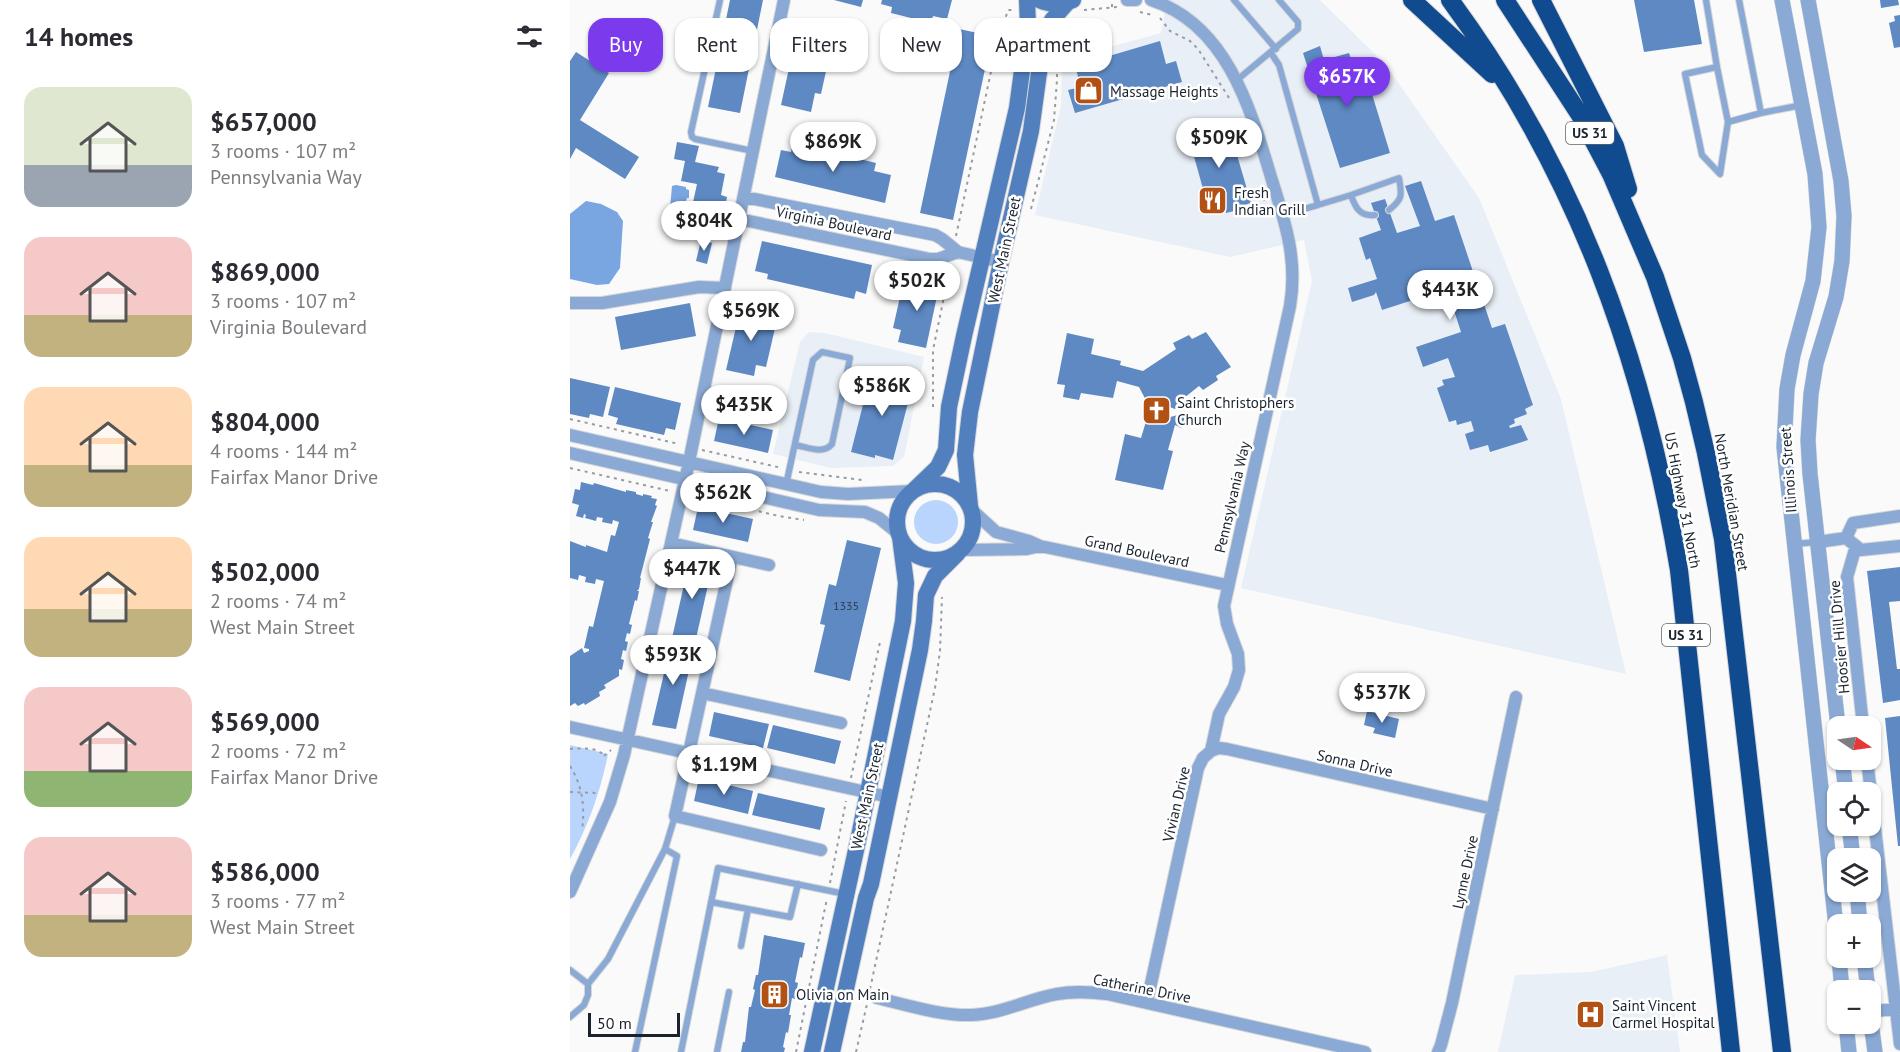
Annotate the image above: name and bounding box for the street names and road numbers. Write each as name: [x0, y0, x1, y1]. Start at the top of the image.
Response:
road number: US 31: [1566, 122, 1614, 144]
street label: West Main Street: [983, 195, 1025, 305]
street label: Virginia Boulevard: [773, 201, 894, 245]
street label: Illinois Street: [1776, 426, 1800, 514]
street label: US Highway 31 North: [1660, 430, 1706, 570]
street label: North Meridian Street: [1711, 432, 1753, 572]
street label: Pennsylvania Way: [1210, 439, 1254, 555]
street label: Grand Boulevard: [1083, 531, 1191, 571]
street label: Hoosier Hill Drive: [1825, 580, 1853, 694]
road number: US 31: [1662, 624, 1710, 646]
street label: West Main Street: [846, 741, 888, 851]
street label: Sonna Drive: [1315, 745, 1395, 781]
street label: Vivian Drive: [1158, 764, 1194, 845]
street label: Lynne Drive: [1448, 833, 1482, 911]
street label: Catherine Drive: [1091, 969, 1193, 1007]

